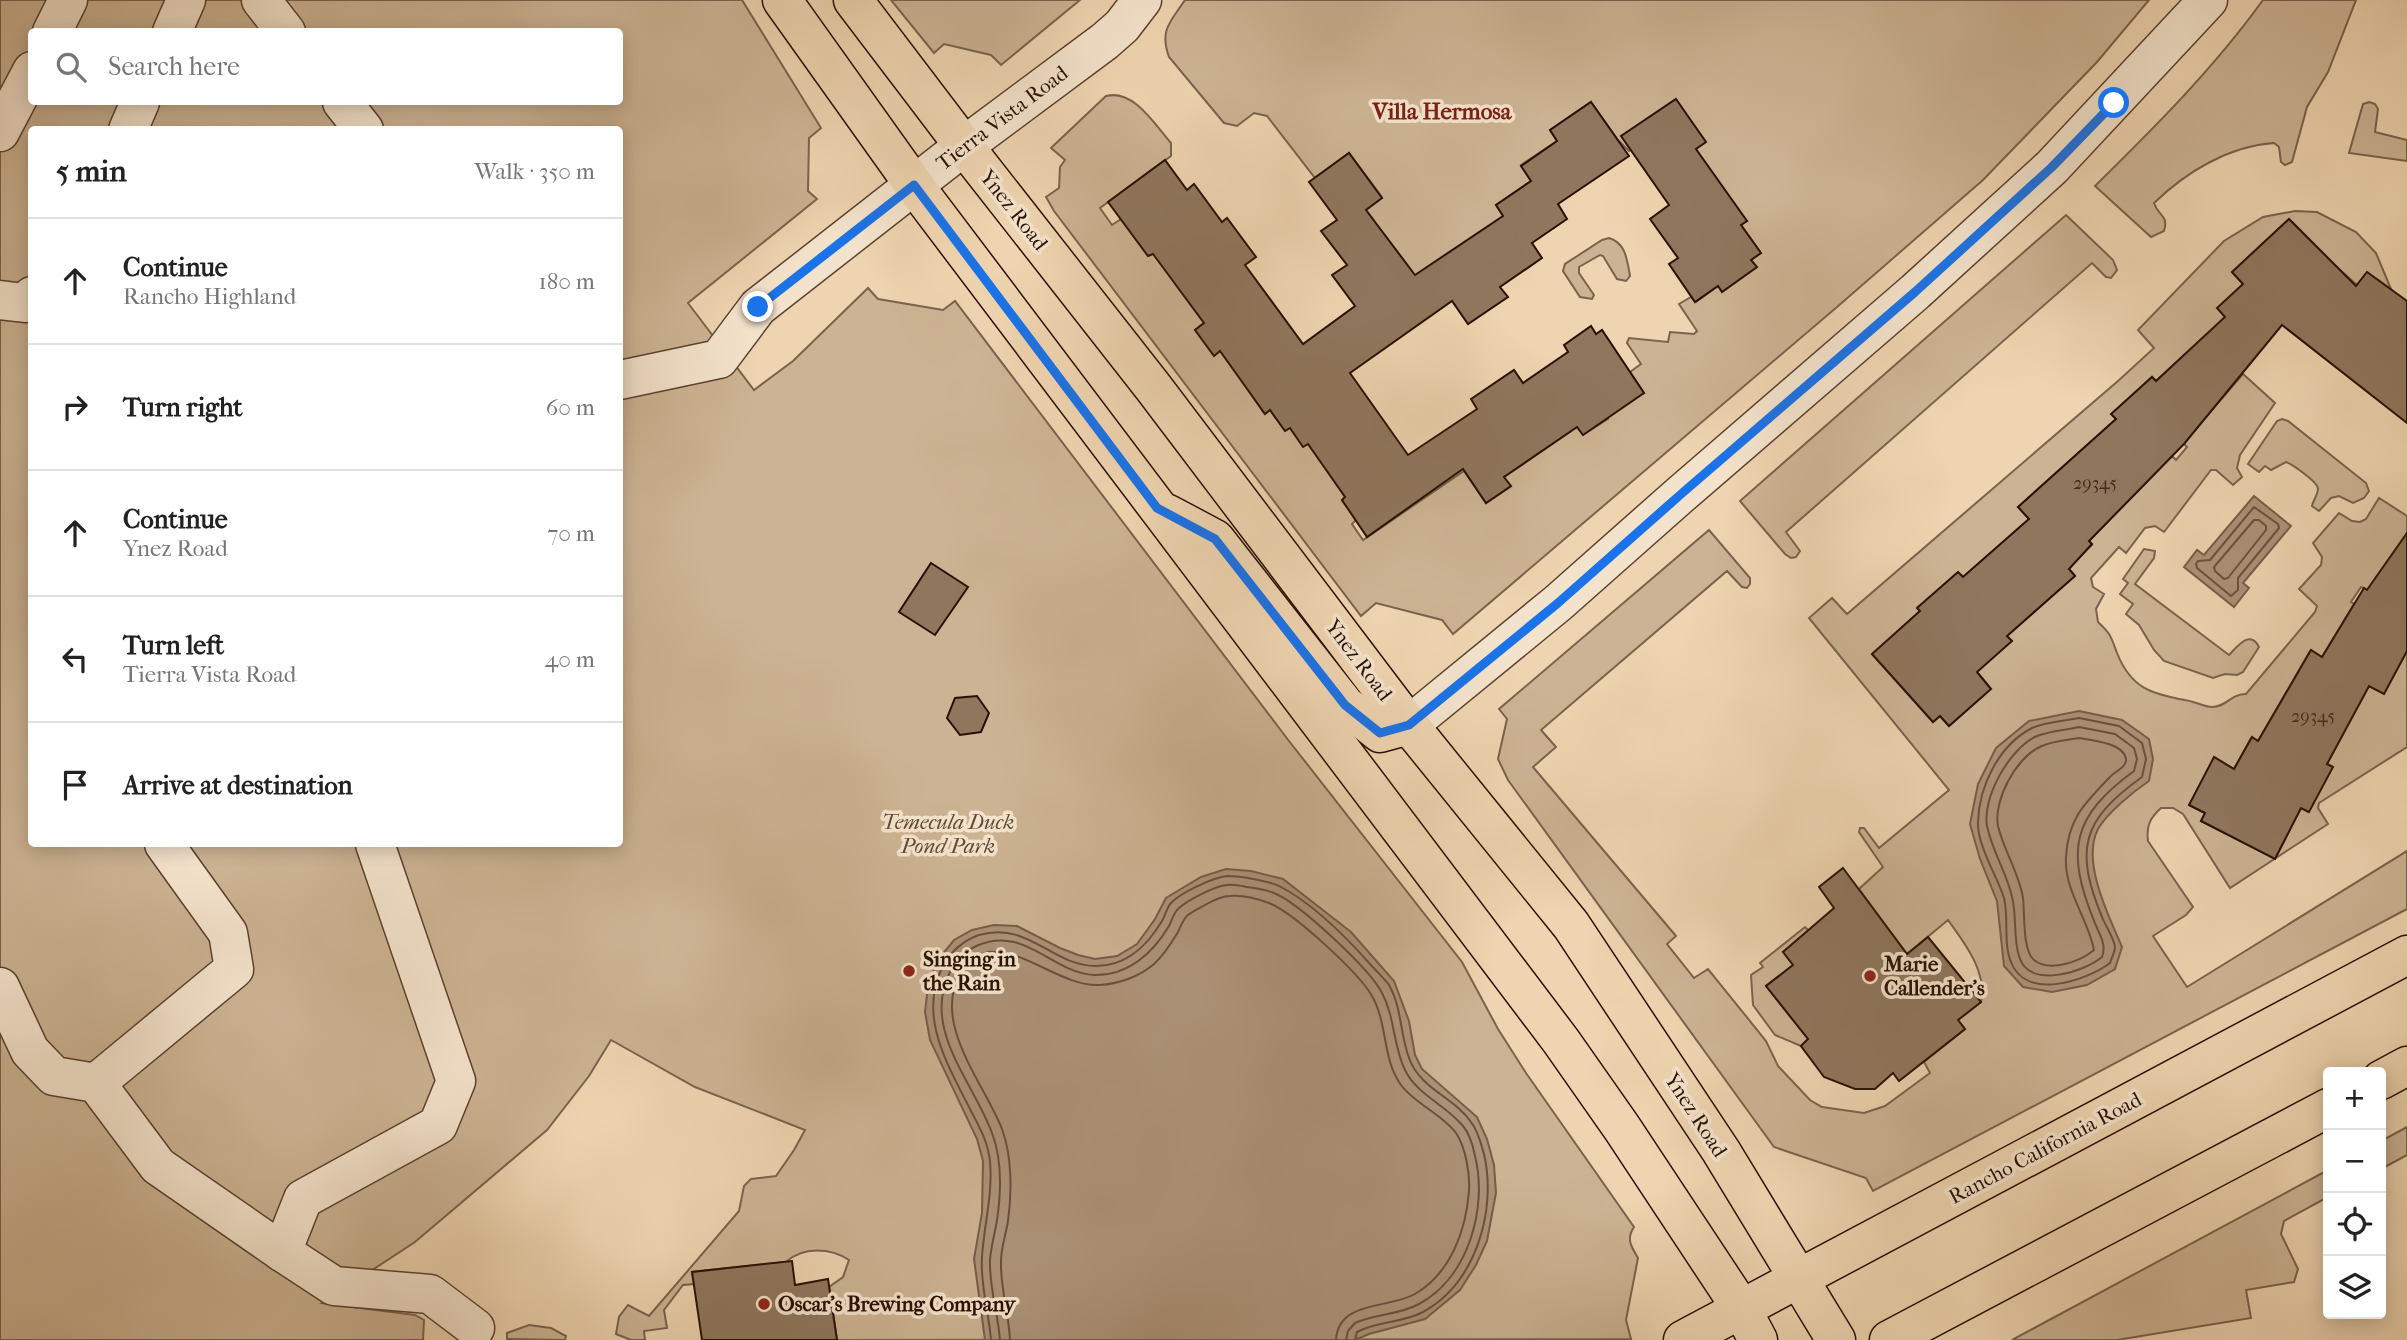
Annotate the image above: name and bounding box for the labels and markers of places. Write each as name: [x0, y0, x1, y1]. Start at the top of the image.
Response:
place label: Singing in the Rain: [922, 947, 1017, 995]
place label: Marie Callender's: [1883, 952, 1985, 1000]
marker: Singing in the Rain: [901, 963, 917, 979]
marker: Marie Callender's: [1862, 968, 1878, 984]
place label: Oscar’s Brewing Company: [778, 1292, 1017, 1316]
marker: Oscar’s Brewing Company: [756, 1296, 772, 1312]

